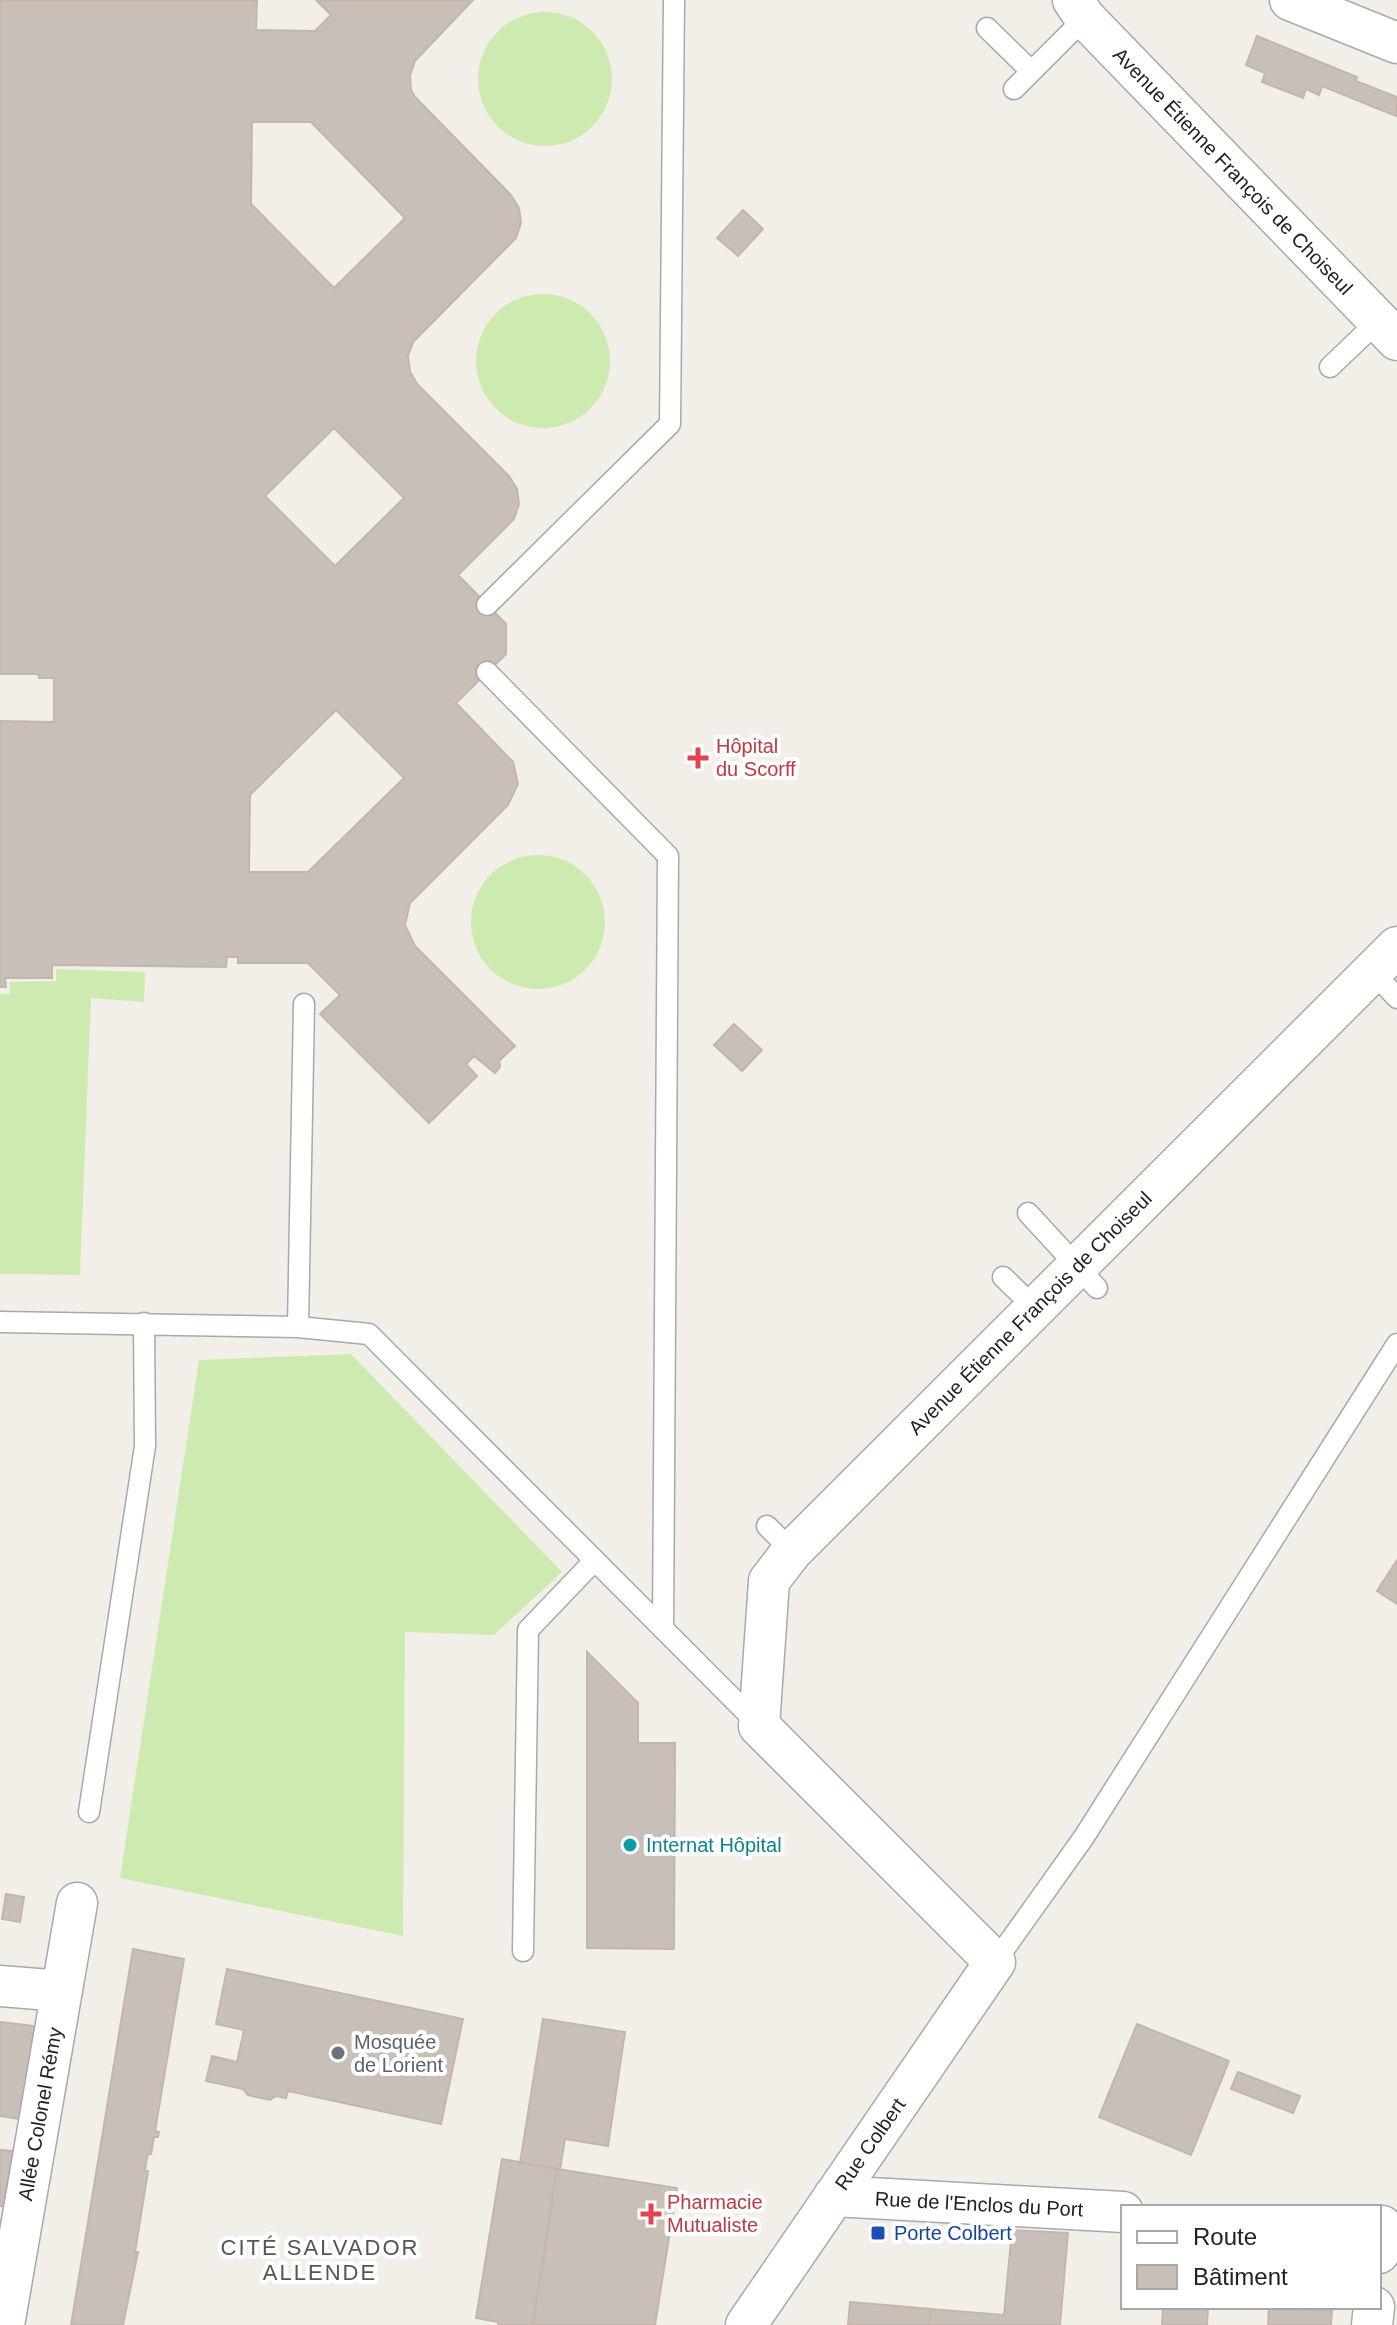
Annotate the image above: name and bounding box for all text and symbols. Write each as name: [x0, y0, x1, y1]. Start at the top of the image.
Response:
street label: Avenue Étienne François de Choiseul: [1109, 43, 1357, 299]
place label: Hôpital du Scorff: [716, 735, 796, 780]
marker: Hôpital du Scorff: [687, 747, 709, 769]
street label: Avenue Étienne François de Choiseul: [904, 1187, 1156, 1439]
place label: Internat Hôpital: [646, 1834, 782, 1856]
marker: Internat Hôpital: [621, 1836, 639, 1854]
street label: Allée Colonel Rémy: [14, 2026, 66, 2202]
place label: Mosquée de Lorient: [354, 2031, 443, 2076]
marker: Mosquée de Lorient: [329, 2044, 347, 2062]
street label: Rue Colbert: [830, 2094, 910, 2194]
street label: Rue de l'Enclos du Port: [874, 2188, 1084, 2220]
place label: Pharmacie Mutualiste: [667, 2191, 763, 2236]
marker: Pharmacie Mutualiste: [642, 2205, 660, 2223]
legend: [1121, 2205, 1381, 2309]
place label: Porte Colbert: [894, 2222, 1012, 2244]
text: Route: [1193, 2223, 1257, 2250]
marker: Porte Colbert: [869, 2224, 887, 2242]
district label: CITÉ SALVADOR ALLENDE: [221, 2235, 419, 2285]
text: Bâtiment: [1193, 2263, 1288, 2290]

